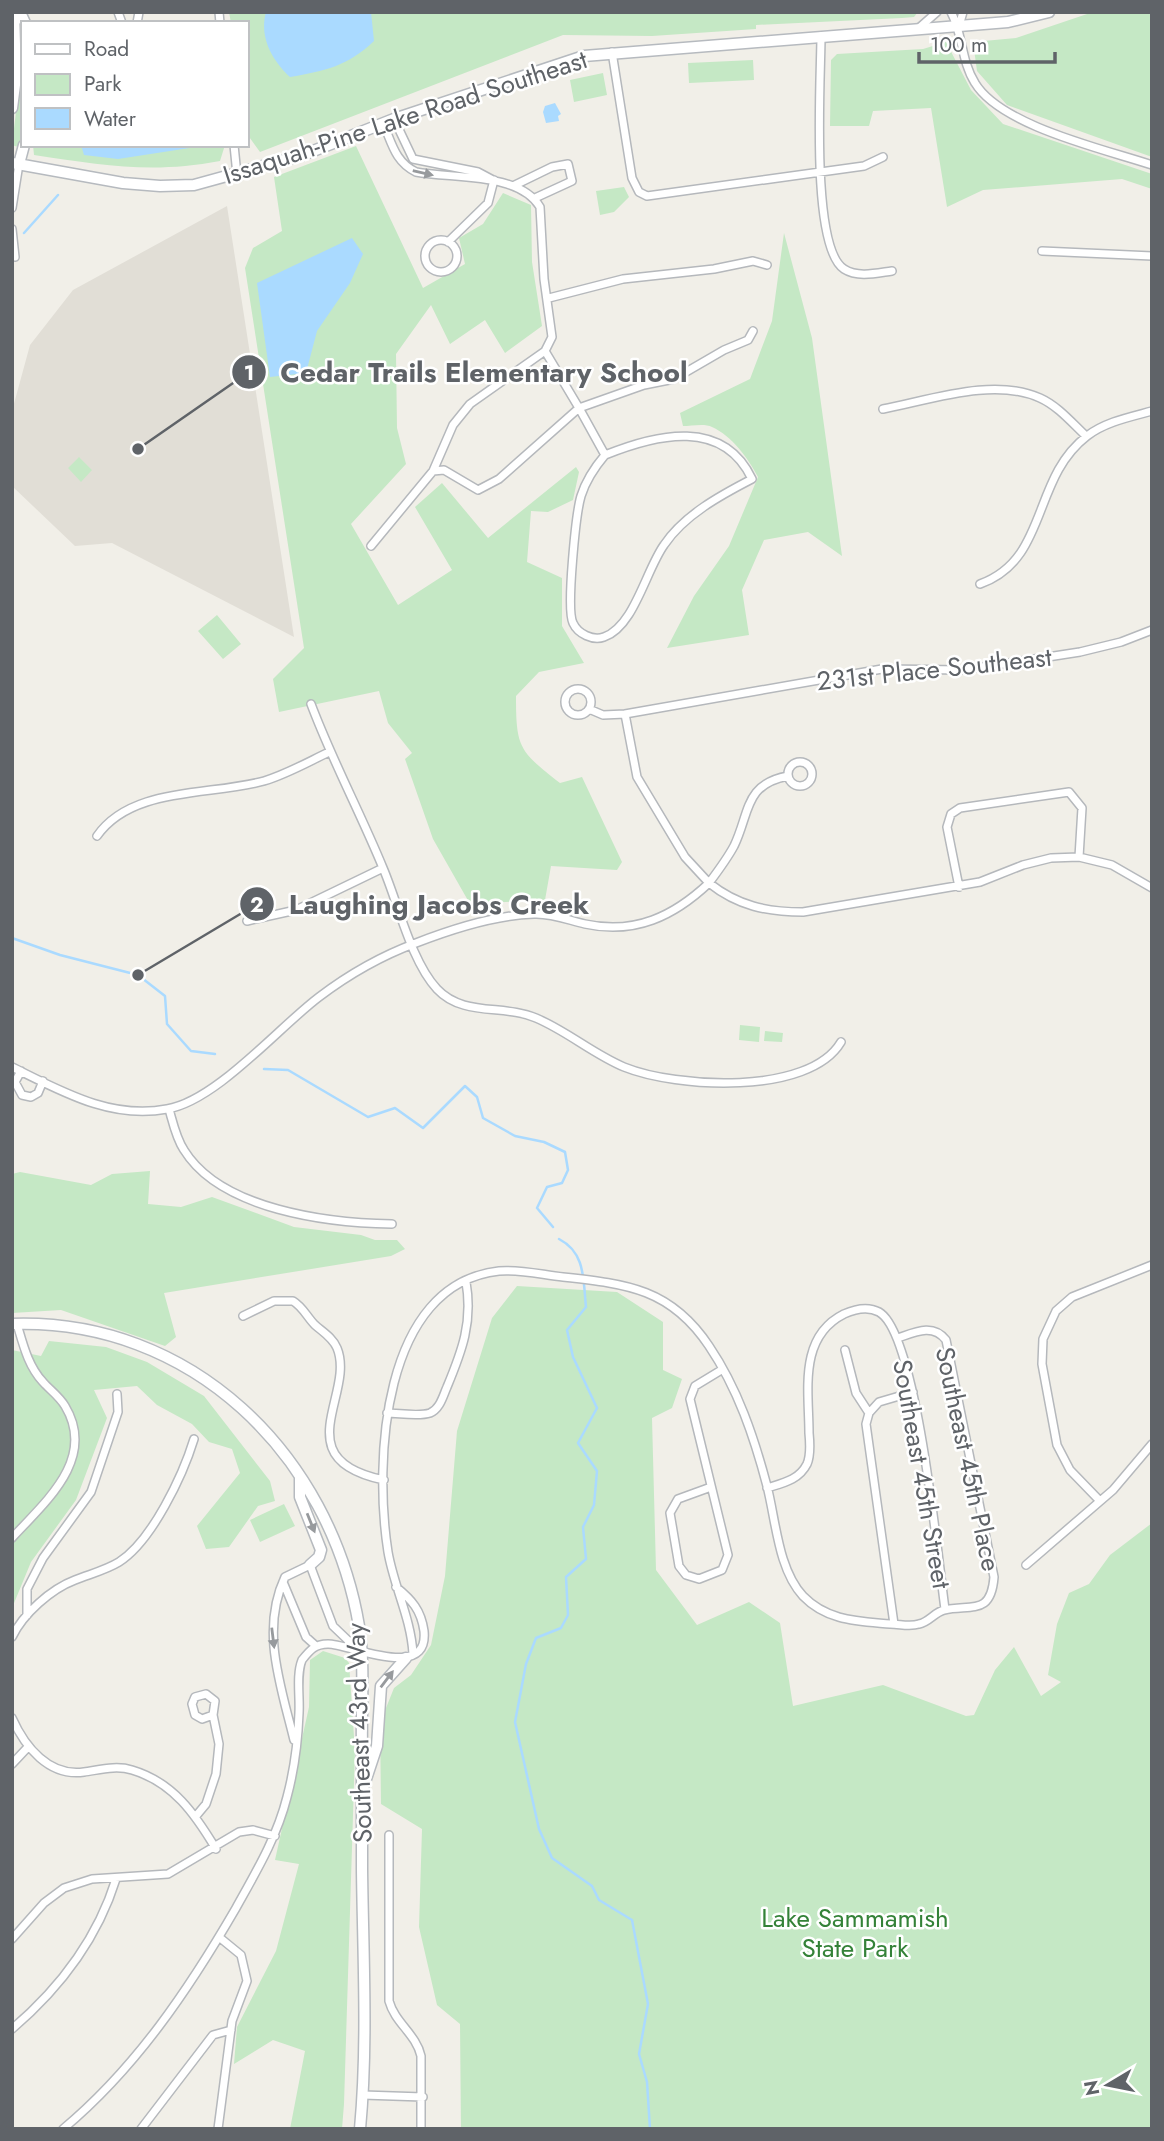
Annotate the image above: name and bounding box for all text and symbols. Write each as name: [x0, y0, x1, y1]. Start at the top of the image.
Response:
legend: [21, 21, 248, 147]
scale bar: [919, 21, 1056, 65]
text: 100 m: [930, 30, 987, 60]
text: Road: [84, 34, 129, 64]
street label: Issaquah-Pine Lake Road Southeast: [218, 40, 593, 194]
text: Park: [84, 69, 122, 99]
text: Water: [84, 104, 137, 134]
one-way arrow: [412, 167, 434, 178]
callout: Cedar Trails Elementary School: [231, 348, 701, 397]
text: Cedar Trails Elementary School: [280, 352, 688, 393]
text: 1: [244, 358, 254, 388]
street label: 231st Place Southeast: [815, 638, 1054, 700]
callout: Laughing Jacobs Creek: [240, 880, 603, 929]
text: Laughing Jacobs Creek: [289, 884, 589, 925]
text: 2: [250, 890, 264, 920]
street label: Southeast 45th Place: [926, 1343, 1010, 1575]
street label: Southeast 45th Street: [883, 1356, 961, 1592]
one-way arrow: [306, 1513, 317, 1534]
street label: Southeast 43rd Way: [336, 1622, 382, 1844]
one-way arrow: [268, 1627, 279, 1649]
one-way arrow: [380, 1670, 394, 1689]
park label: Lake Sammamish State Park: [761, 1899, 949, 1967]
north arrow: [1073, 2050, 1143, 2120]
text: N: [1077, 2078, 1106, 2098]

